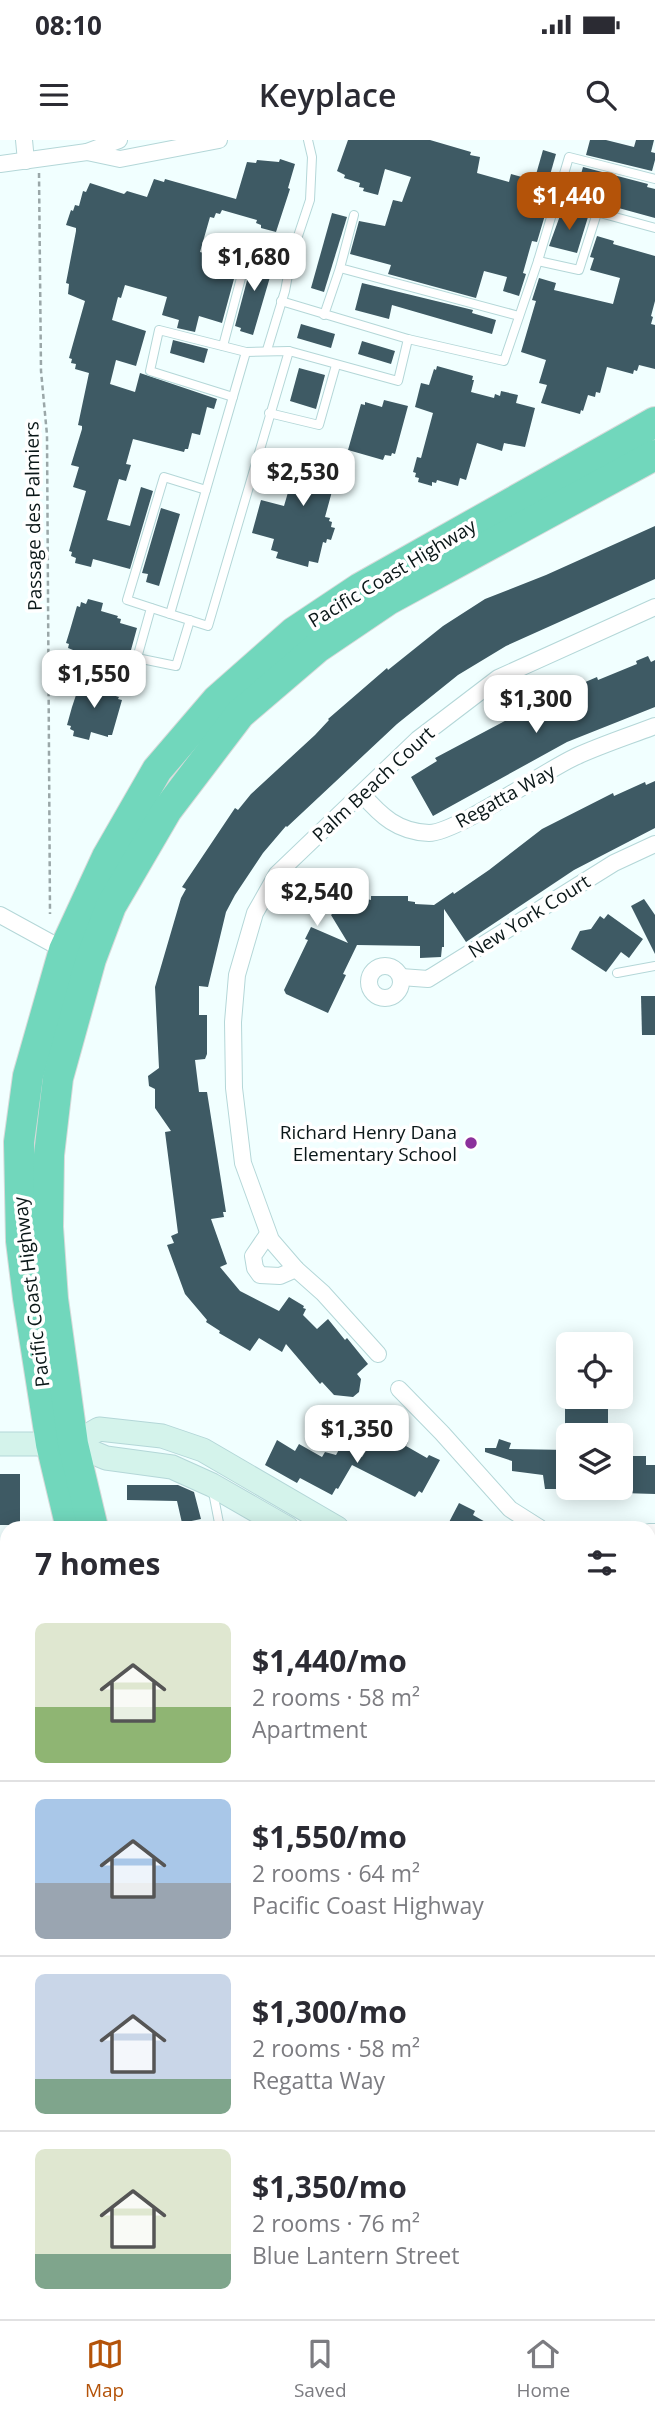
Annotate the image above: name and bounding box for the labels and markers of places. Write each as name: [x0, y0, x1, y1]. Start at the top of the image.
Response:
pin: $1,440: [512, 172, 626, 232]
pin: $1,680: [197, 234, 311, 293]
pin: $2,530: [246, 448, 360, 508]
pin: $1,550: [37, 650, 151, 710]
pin: $1,300: [479, 676, 593, 735]
pin: $2,540: [260, 868, 374, 928]
place label: Richard Henry Dana Elementary School: [280, 1119, 457, 1167]
marker: Richard Henry Dana Elementary School: [463, 1135, 479, 1151]
pin: $1,350: [300, 1406, 414, 1465]

